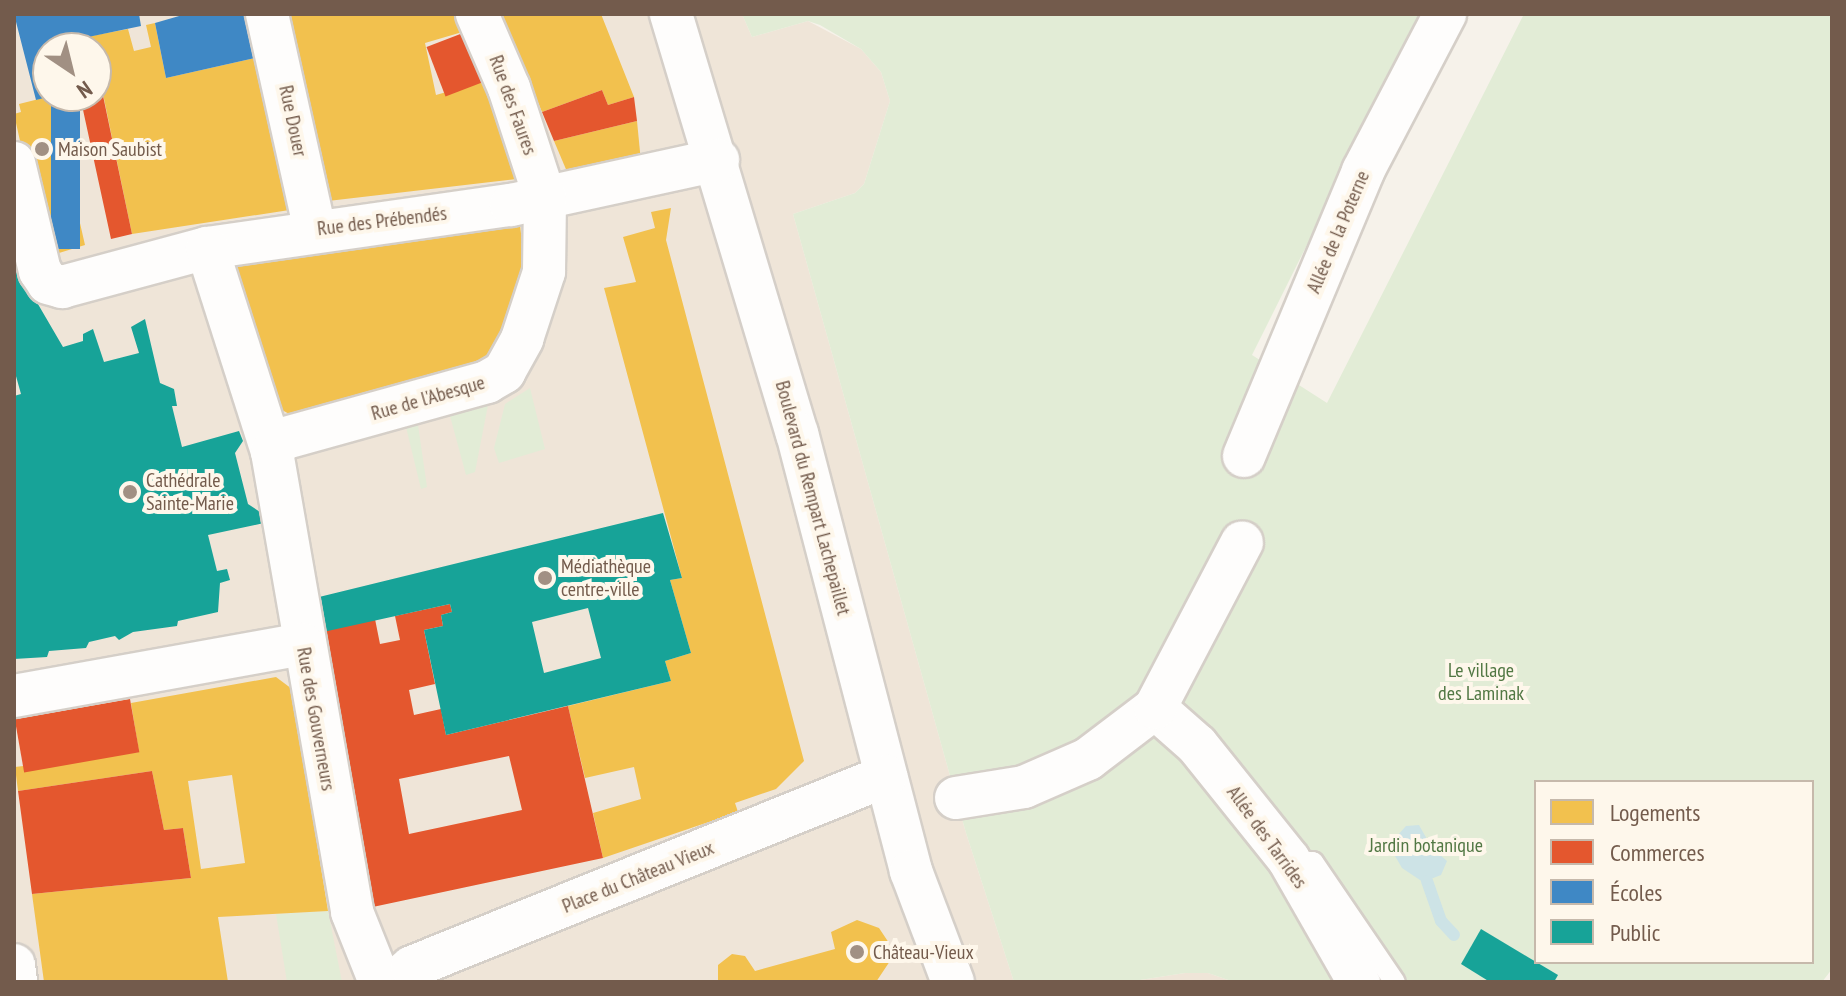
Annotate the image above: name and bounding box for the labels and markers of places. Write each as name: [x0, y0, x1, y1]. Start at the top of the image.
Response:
place label: Maison Saubist: [58, 137, 162, 161]
marker: Maison Saubist: [33, 140, 51, 158]
place label: Cathédrale Sainte-Marie: [146, 468, 234, 515]
marker: Cathédrale Sainte-Marie: [121, 483, 139, 501]
place label: Médiathèque centre-ville: [561, 554, 651, 601]
marker: Médiathèque centre-ville: [536, 569, 554, 587]
place label: Château-Vieux: [873, 940, 974, 964]
marker: Château-Vieux: [848, 943, 866, 961]

